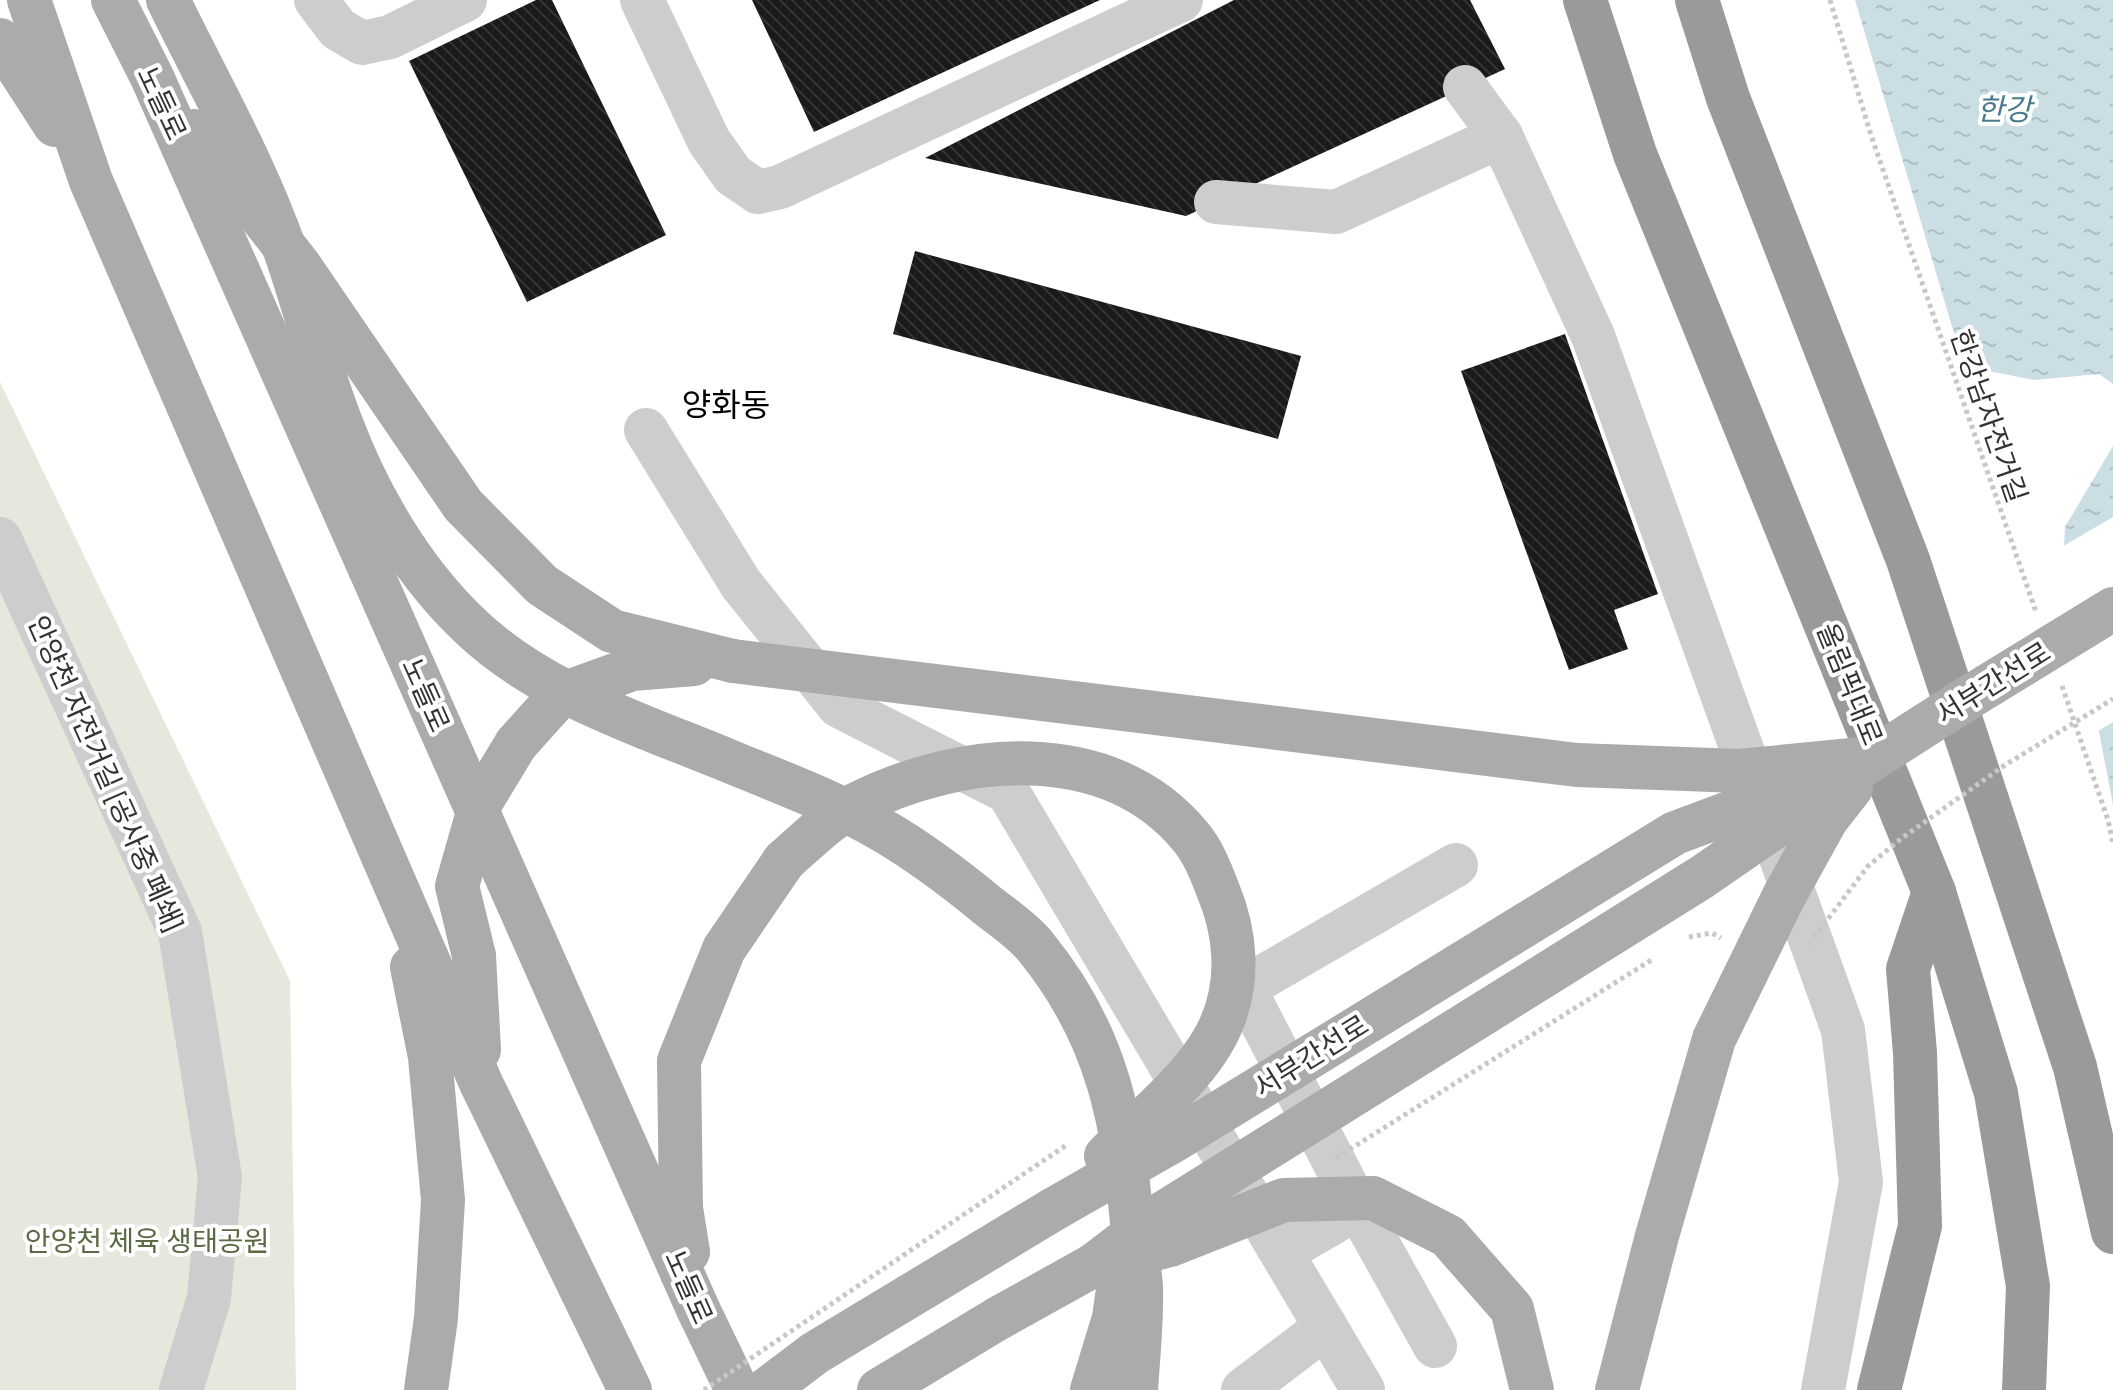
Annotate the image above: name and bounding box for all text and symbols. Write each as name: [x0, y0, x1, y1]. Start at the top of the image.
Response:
street label: 노들로: [128, 60, 196, 146]
water label: 한강: [1976, 89, 2035, 129]
street label: 한강남자전거길: [1942, 325, 2036, 507]
district label: 양화동: [682, 383, 770, 426]
street label: 안양천 자전거길 [공사중 폐쇄]: [19, 609, 193, 937]
street label: 올림픽대로: [1808, 617, 1892, 751]
street label: 서부간선로: [1928, 633, 2058, 733]
street label: 노들로: [393, 652, 459, 738]
street label: 서부간선로: [1246, 1006, 1376, 1106]
park label: 안양천 체육 생태공원: [25, 1222, 269, 1260]
street label: 노들로: [656, 1244, 722, 1330]

